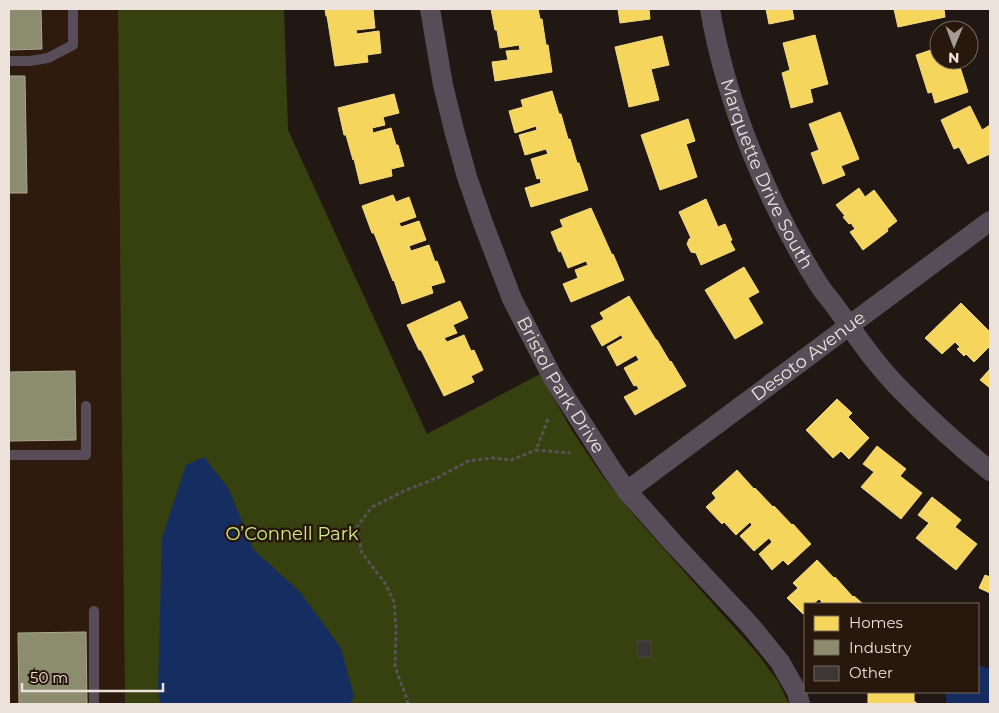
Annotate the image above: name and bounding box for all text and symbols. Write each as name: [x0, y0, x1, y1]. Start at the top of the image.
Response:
north arrow: [929, 20, 979, 70]
text: N: [948, 49, 960, 67]
street label: Marquette Drive South: [716, 76, 818, 273]
street label: Desoto Avenue: [747, 306, 870, 406]
street label: Bristol Park Drive: [512, 313, 609, 458]
park label: O’Connell Park: [225, 523, 359, 545]
legend: [804, 603, 979, 693]
text: Homes: [849, 613, 903, 632]
text: Industry: [849, 638, 912, 657]
scale bar: [22, 660, 164, 692]
text: Other: [849, 663, 893, 682]
text: 50 m: [30, 668, 68, 687]

